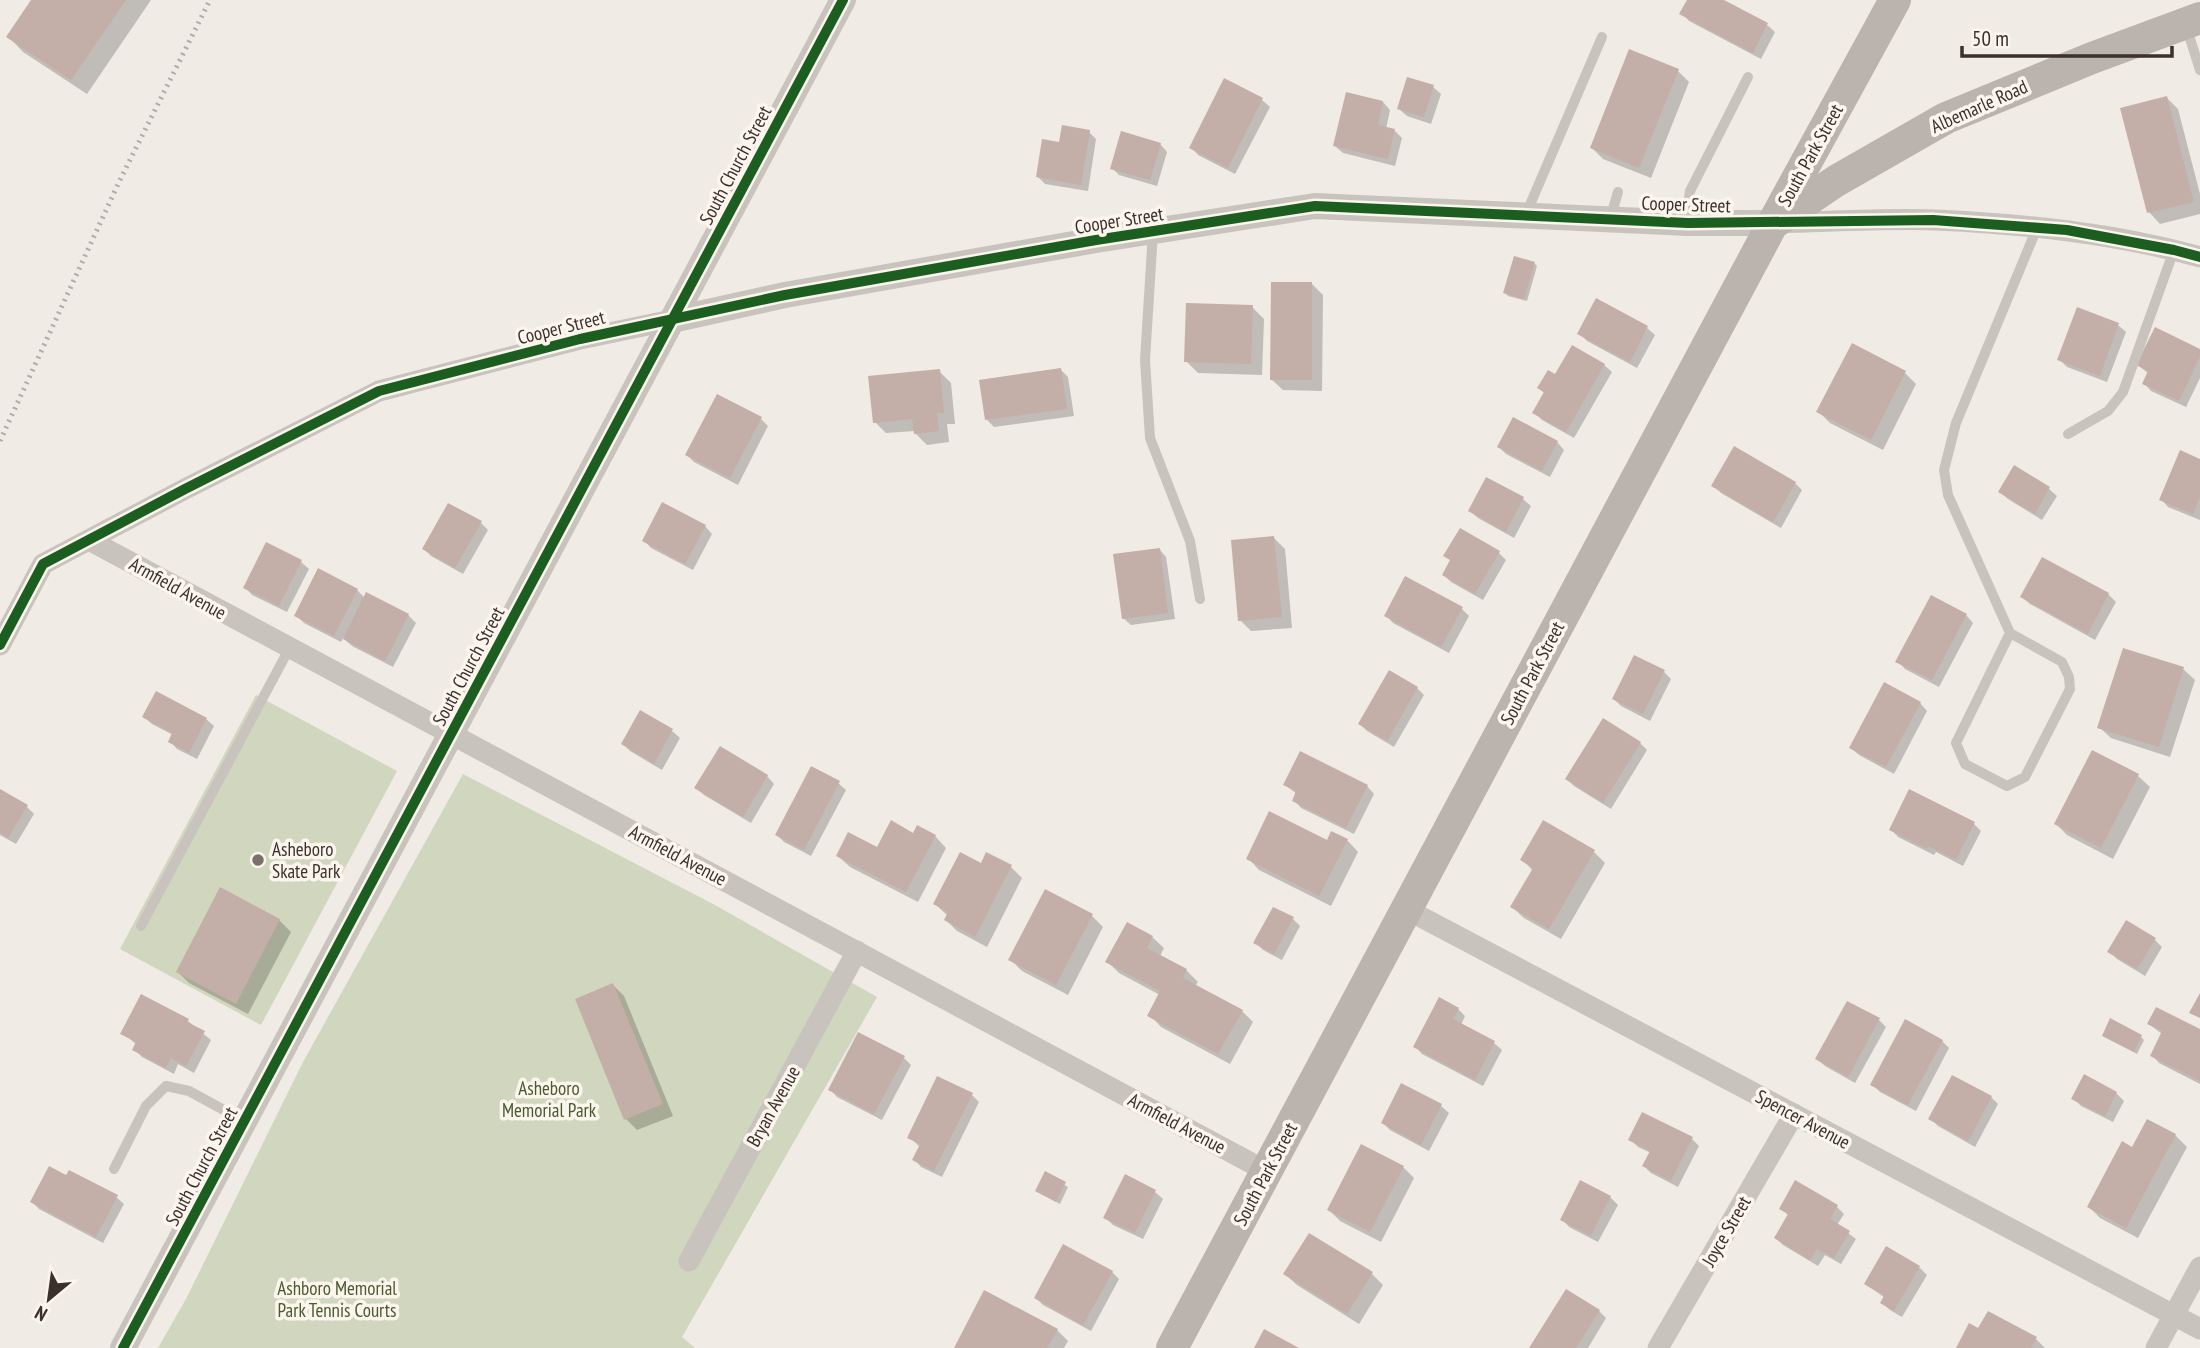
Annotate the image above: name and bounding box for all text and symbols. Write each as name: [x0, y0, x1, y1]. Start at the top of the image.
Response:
scale bar: [1962, 14, 2172, 58]
text: 50 m: [1972, 25, 2009, 52]
street label: Albemarle Road: [1927, 74, 2031, 138]
street label: South Park Street: [1772, 99, 1848, 210]
street label: South Church Street: [694, 101, 777, 229]
street label: Cooper Street: [1641, 190, 1732, 218]
street label: Cooper Street: [1073, 201, 1166, 239]
street label: Cooper Street: [515, 304, 608, 349]
street label: Armfield Avenue: [125, 552, 231, 624]
street label: South Church Street: [427, 602, 510, 730]
street label: South Park Street: [1495, 617, 1570, 729]
street label: Armfield Avenue: [625, 819, 731, 891]
place label: Asheboro Skate Park: [272, 837, 341, 883]
marker: Asheboro Skate Park: [250, 852, 266, 868]
street label: Bryan Avenue: [741, 1061, 805, 1151]
park label: Asheboro Memorial Park: [502, 1076, 597, 1122]
street label: Spencer Avenue: [1752, 1084, 1855, 1154]
street label: Armfield Avenue: [1124, 1087, 1230, 1159]
street label: South Church Street: [160, 1102, 243, 1230]
street label: South Park Street: [1228, 1118, 1303, 1230]
street label: Joyce Street: [1696, 1191, 1756, 1271]
north arrow: [14, 1264, 84, 1334]
park label: Ashboro Memorial Park Tennis Courts: [277, 1276, 397, 1322]
text: N: [30, 1301, 51, 1327]

